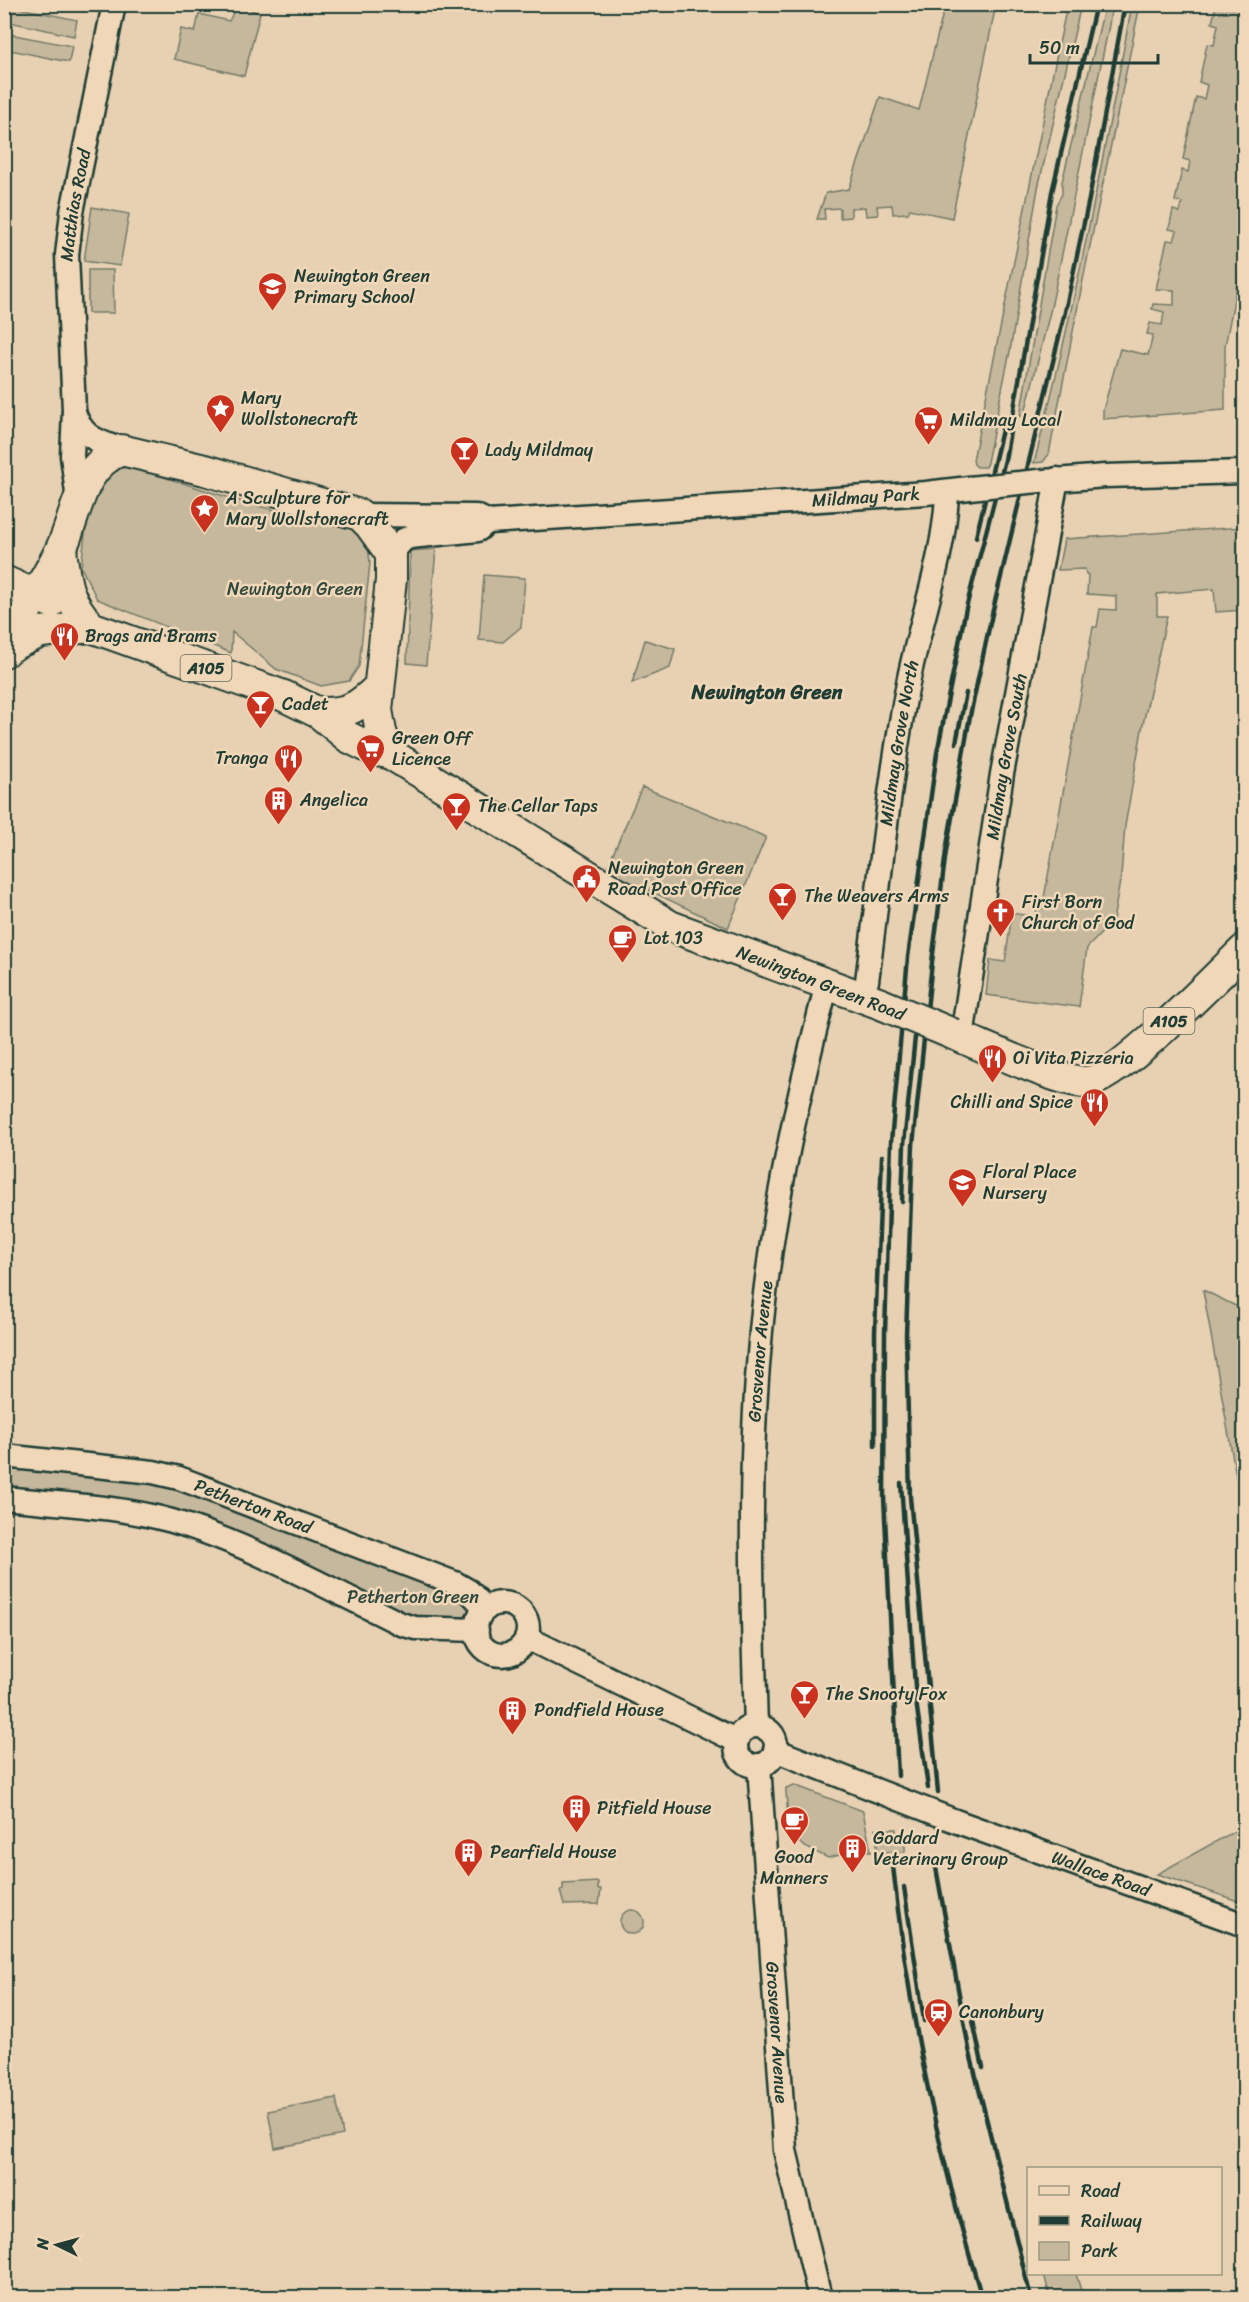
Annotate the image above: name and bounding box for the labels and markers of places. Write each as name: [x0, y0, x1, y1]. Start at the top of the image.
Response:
place label: Newington Green Primary School: [294, 260, 430, 313]
school or university icon: Newington Green Primary School: [257, 270, 289, 312]
place label: Mary Wollstonecraft: [241, 382, 358, 435]
place icon: Mary Wollstonecraft: [204, 392, 236, 434]
supermarket icon: Mildmay Local: [913, 404, 945, 446]
place label: Mildmay Local: [950, 404, 1062, 436]
bar icon: Lady Mildmay: [448, 434, 480, 476]
place label: Lady Mildmay: [485, 434, 594, 466]
place label: A Sculpture for Mary Wollstonecraft: [225, 482, 389, 535]
place icon: A Sculpture for Mary Wollstonecraft: [189, 492, 221, 534]
restaurant icon: Brags and Brams: [48, 620, 80, 662]
place label: Brags and Brams: [85, 620, 217, 652]
bar icon: Cadet: [245, 688, 277, 730]
place label: Cadet: [282, 688, 329, 720]
place label: Green Off Licence: [392, 722, 474, 775]
supermarket icon: Green Off Licence: [355, 732, 387, 774]
place label: Tranga: [215, 742, 269, 774]
restaurant icon: Tranga: [273, 742, 305, 784]
building icon: Angelica: [263, 784, 295, 826]
place label: Angelica: [299, 784, 368, 816]
bar icon: The Cellar Taps: [441, 790, 473, 832]
place label: The Cellar Taps: [478, 790, 598, 822]
place label: Newington Green Road Post Office: [608, 852, 744, 905]
public building icon: Newington Green Road Post Office: [571, 862, 603, 904]
bar icon: The Weavers Arms: [767, 880, 799, 922]
place label: The Weavers Arms: [804, 880, 950, 912]
place label: First Born Church of God: [1022, 886, 1136, 939]
church icon: First Born Church of God: [985, 896, 1017, 938]
cafe icon: Lot 103: [607, 922, 639, 964]
place label: Lot 103: [644, 922, 703, 954]
restaurant icon: Oi Vita Pizzeria: [976, 1042, 1008, 1084]
place label: Oi Vita Pizzeria: [1013, 1042, 1134, 1074]
place label: Chilli and Spice: [951, 1086, 1073, 1118]
restaurant icon: Chilli and Spice: [1078, 1086, 1110, 1128]
place label: Floral Place Nursery: [983, 1156, 1077, 1209]
school or university icon: Floral Place Nursery: [946, 1166, 978, 1208]
bar icon: The Snooty Fox: [788, 1678, 820, 1720]
place label: The Snooty Fox: [825, 1678, 948, 1710]
building icon: Pondfield House: [497, 1694, 529, 1736]
place label: Pondfield House: [534, 1694, 664, 1726]
building icon: Pitfield House: [560, 1792, 592, 1834]
place label: Pitfield House: [597, 1792, 711, 1824]
cafe icon: Good Manners: [778, 1804, 810, 1846]
place label: Goddard Veterinary Group: [873, 1822, 1009, 1875]
building icon: Goddard Veterinary Group: [836, 1832, 868, 1874]
building icon: Pearfield House: [453, 1836, 485, 1878]
place label: Pearfield House: [490, 1836, 617, 1868]
place label: Good Manners: [760, 1841, 829, 1894]
station icon: Canonbury: [922, 1996, 954, 2038]
place label: Canonbury: [959, 1996, 1044, 2028]

